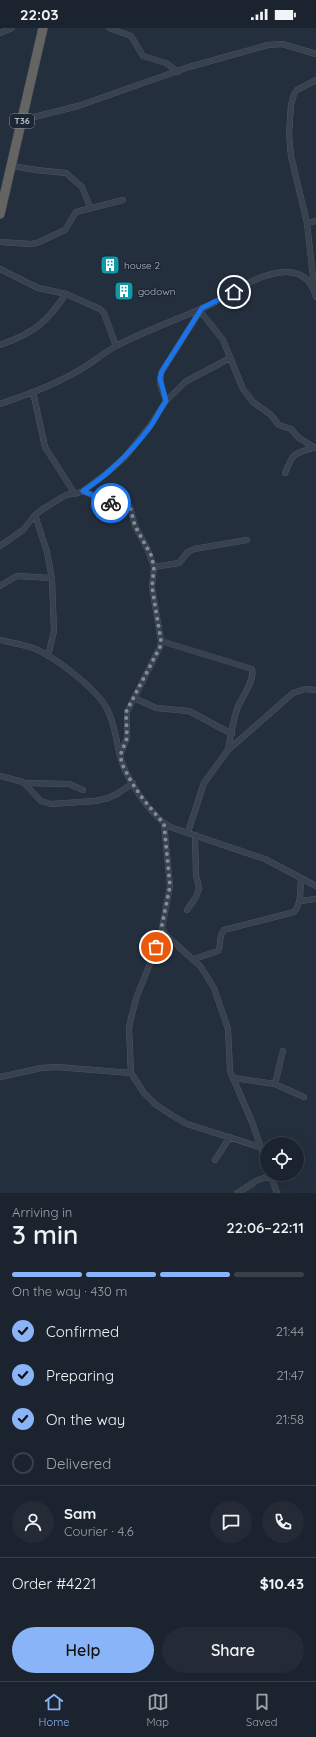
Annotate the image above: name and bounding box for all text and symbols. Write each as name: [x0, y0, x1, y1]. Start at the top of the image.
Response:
text: 22:03: [20, 5, 58, 24]
road number: T36: [10, 114, 34, 128]
building icon: house 2: [99, 254, 121, 276]
place label: house 2: [124, 259, 160, 272]
pin: [217, 275, 251, 309]
building icon: godown: [113, 280, 135, 302]
icon: home: [223, 281, 245, 303]
place label: godown: [138, 285, 175, 298]
courier: [91, 483, 131, 523]
icon: bike: [100, 492, 122, 514]
pin: [139, 930, 173, 964]
icon: bag: [145, 936, 167, 958]
map controls: [260, 1137, 304, 1181]
button: locate: [260, 1137, 304, 1181]
text: Arriving in: [12, 1204, 72, 1220]
text: 3 min: [12, 1218, 78, 1251]
text: 22:06–22:11: [226, 1218, 304, 1237]
text: On the way · 430 m: [12, 1283, 127, 1299]
icon: check: [12, 1320, 34, 1342]
text: Confirmed: [46, 1322, 119, 1341]
text: 21:44: [276, 1323, 304, 1339]
icon: check: [12, 1364, 34, 1386]
text: Preparing: [46, 1366, 114, 1385]
text: 21:47: [276, 1367, 304, 1383]
icon: check: [12, 1408, 34, 1430]
text: On the way: [46, 1410, 125, 1429]
text: 21:58: [275, 1411, 304, 1427]
text: Delivered: [46, 1454, 111, 1473]
button: person: [12, 1501, 54, 1543]
button: chat: [210, 1501, 252, 1543]
button: phone: [262, 1501, 304, 1543]
text: Sam: [64, 1504, 96, 1523]
text: Courier · 4.6: [64, 1523, 134, 1539]
text: Order #4221: [12, 1574, 96, 1593]
text: $10.43: [260, 1574, 304, 1593]
button: Help: [12, 1627, 154, 1673]
button: Share: [162, 1627, 304, 1673]
tab: Home: [39, 1691, 69, 1729]
tab: Map: [147, 1691, 169, 1729]
tab: Saved: [246, 1691, 277, 1729]

